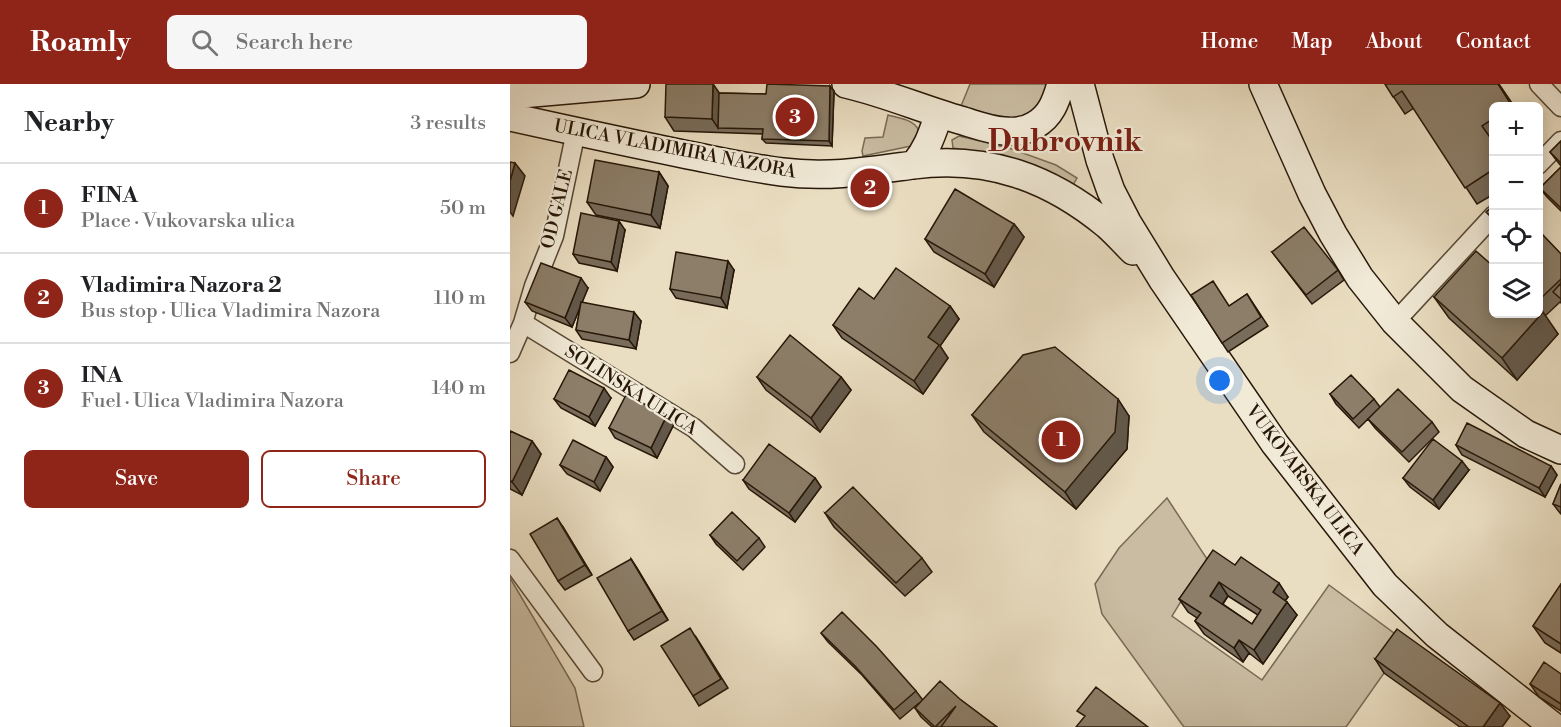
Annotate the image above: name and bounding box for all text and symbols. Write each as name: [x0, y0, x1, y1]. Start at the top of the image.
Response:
search box: [167, 15, 587, 69]
text: Roamly: [30, 25, 131, 60]
icon: search: [188, 26, 221, 59]
text: Search here: [236, 29, 353, 56]
text: Home: [1201, 29, 1258, 55]
text: Map: [1291, 29, 1333, 55]
text: About: [1366, 29, 1423, 55]
text: Contact: [1456, 29, 1531, 55]
pin: 3: [776, 94, 814, 140]
map controls: [1489, 102, 1543, 318]
button: +: [1489, 102, 1543, 156]
text: Nearby: [24, 107, 114, 139]
text: 3 results: [410, 111, 486, 136]
street label: ULICA VLADIMIRA NAZORA: [552, 114, 799, 184]
district label: Dubrovnik: [988, 123, 1143, 161]
button: −: [1489, 156, 1543, 210]
pin: 2: [850, 166, 890, 210]
street label: OD GALE: [536, 167, 578, 251]
text: FINA: [81, 182, 138, 209]
text: 1: [39, 196, 48, 221]
text: 50 m: [440, 196, 486, 221]
text: Place · Vukovarska ulica: [81, 209, 295, 234]
button: locate: [1489, 210, 1543, 264]
button: layers: [1489, 264, 1543, 318]
text: Vladimira Nazora 2: [81, 272, 282, 299]
text: 2: [37, 286, 50, 311]
text: 110 m: [434, 286, 486, 311]
text: Bus stop · Ulica Vladimira Nazora: [81, 299, 380, 324]
street label: SOLINSKA ULICA: [560, 340, 702, 441]
text: INA: [81, 362, 122, 389]
your location: [1205, 366, 1234, 395]
text: 3: [37, 376, 50, 401]
text: 140 m: [431, 376, 486, 401]
text: Fuel · Ulica Vladimira Nazora: [81, 389, 344, 414]
street label: VUKOVARSKA ULICA: [1240, 399, 1370, 561]
pin: 1: [1042, 418, 1080, 462]
button: Save: [24, 450, 249, 508]
button: Share: [261, 450, 486, 508]

